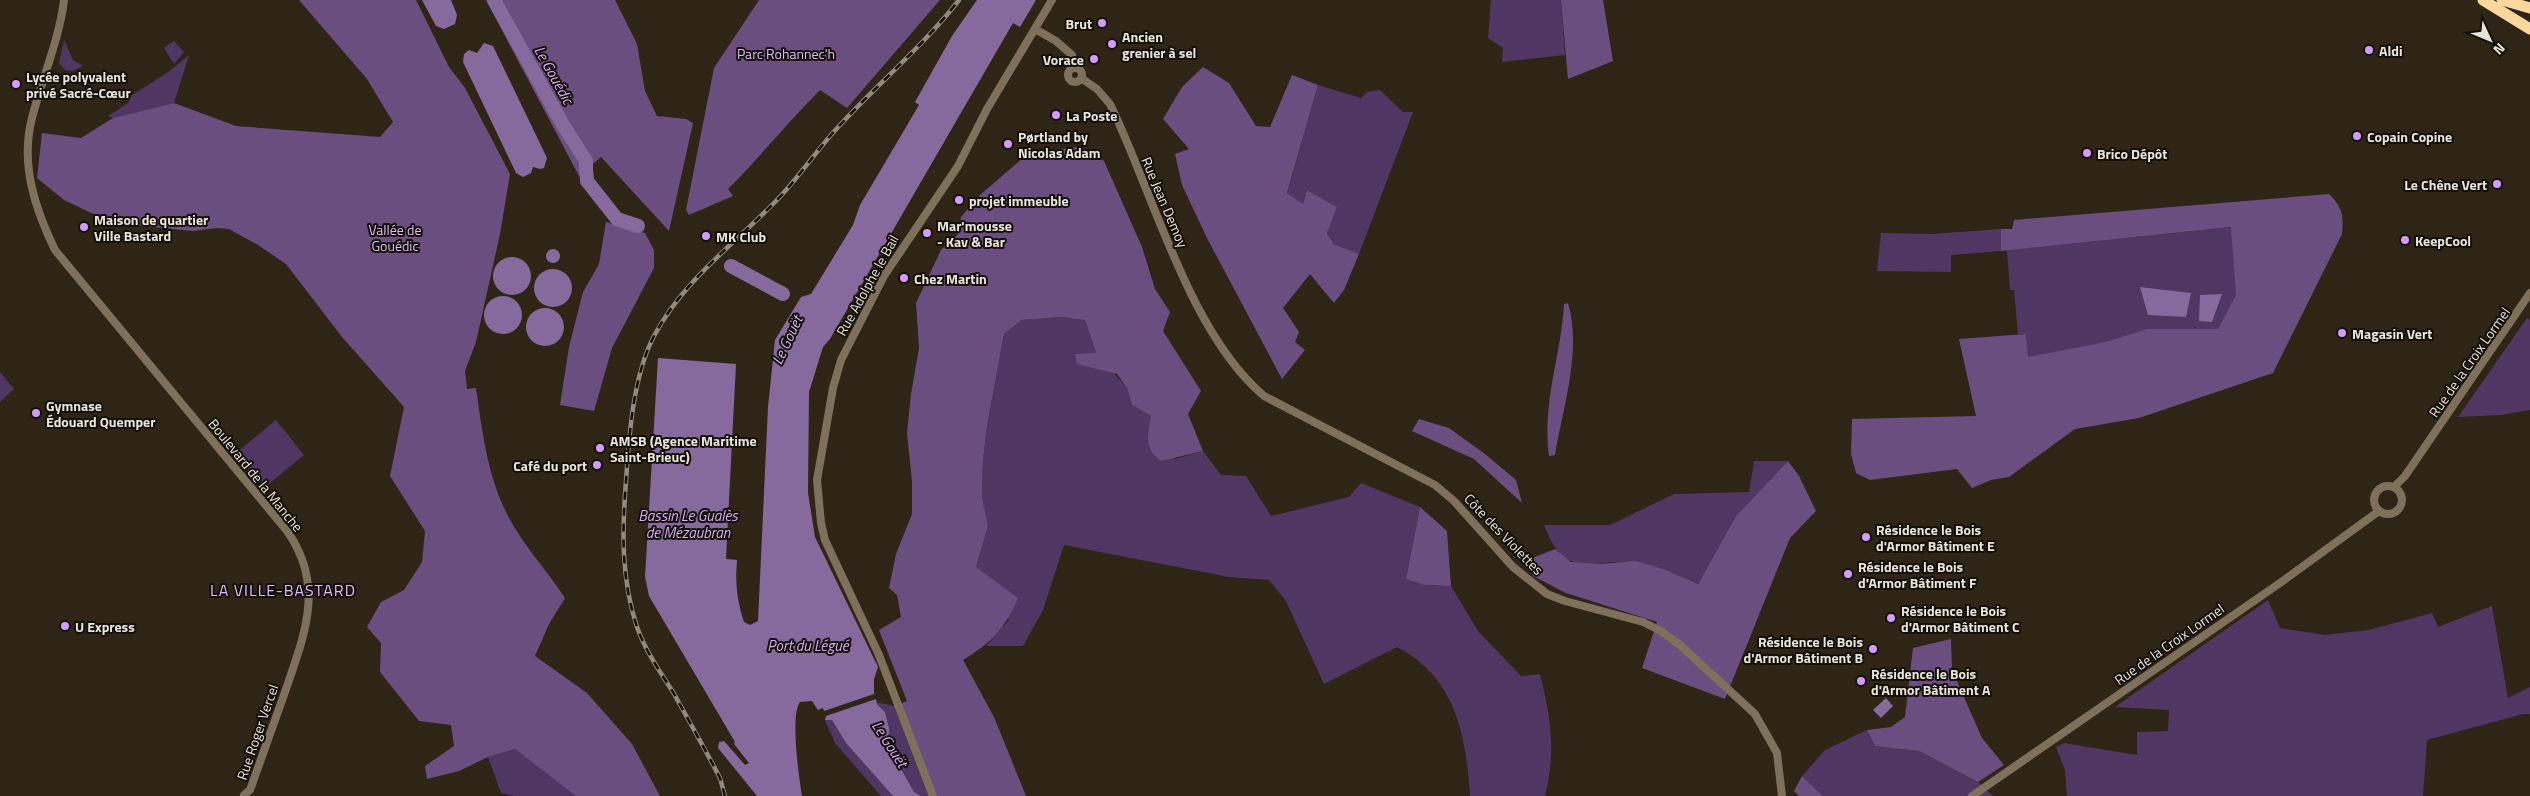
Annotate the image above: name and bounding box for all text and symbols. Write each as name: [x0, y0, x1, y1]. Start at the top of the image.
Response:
place label: Brut: [1065, 13, 1092, 34]
north arrow: [2465, 15, 2515, 65]
marker: Brut: [1096, 17, 1108, 29]
place label: Ancien grenier à sel: [1122, 26, 1196, 63]
marker: Ancien grenier à sel: [1106, 38, 1118, 50]
text: N: [2489, 39, 2511, 60]
place label: Aldi: [2379, 40, 2403, 61]
water label: Le Gouédic: [529, 42, 580, 110]
park label: Parc Rohannec'h: [737, 43, 835, 64]
marker: Aldi: [2363, 44, 2375, 56]
place label: Vorace: [1043, 49, 1084, 70]
marker: Vorace: [1088, 53, 1100, 65]
place label: Lycée polyvalent privé Sacré-Cœur: [26, 66, 131, 103]
marker: Lycée polyvalent privé Sacré-Cœur: [10, 78, 22, 90]
place label: La Poste: [1066, 105, 1117, 126]
marker: La Poste: [1050, 109, 1062, 121]
place label: Pørtland by Nicolas Adam: [1018, 126, 1101, 163]
place label: Copain Copine: [2367, 126, 2452, 147]
marker: Copain Copine: [2351, 130, 2363, 142]
marker: Pørtland by Nicolas Adam: [1002, 138, 1014, 150]
place label: Brico Dépôt: [2097, 143, 2167, 164]
marker: Brico Dépôt: [2081, 147, 2093, 159]
street label: Rue Jean Demoy: [1136, 153, 1194, 251]
place label: Le Chêne Vert: [2404, 174, 2487, 195]
marker: Le Chêne Vert: [2491, 178, 2503, 190]
place label: projet immeuble: [969, 190, 1069, 211]
marker: projet immeuble: [953, 194, 965, 206]
place label: Maison de quartier Ville Bastard: [94, 209, 208, 246]
place label: Mar'mousse - Kav & Bar: [937, 215, 1012, 252]
park label: Vallée de Gouédic: [369, 219, 421, 256]
marker: Maison de quartier Ville Bastard: [78, 221, 90, 233]
place label: MK Club: [716, 226, 767, 247]
marker: Mar'mousse - Kav & Bar: [921, 227, 933, 239]
marker: MK Club: [700, 230, 712, 242]
place label: KeepCool: [2415, 230, 2471, 251]
street label: Rue Adolphe le Bail: [830, 231, 904, 339]
marker: KeepCool: [2399, 234, 2411, 246]
place label: Chez Martin: [914, 268, 987, 289]
marker: Chez Martin: [898, 272, 910, 284]
street label: Rue de la Croix Lormel: [2423, 303, 2515, 421]
water label: Le Gouët: [766, 310, 809, 368]
place label: Magasin Vert: [2352, 323, 2432, 344]
marker: Magasin Vert: [2336, 327, 2348, 339]
place label: Gymnase Édouard Quemper: [46, 395, 155, 432]
marker: Gymnase Édouard Quemper: [30, 407, 42, 419]
street label: Boulevard de la Manche: [204, 414, 308, 536]
place label: AMSB (Agence Maritime Saint-Brieuc): [610, 430, 757, 467]
marker: AMSB (Agence Maritime Saint-Brieuc): [594, 442, 606, 454]
place label: Café du port: [513, 455, 587, 476]
marker: Café du port: [591, 459, 603, 471]
street label: Côte des Violettes: [1460, 489, 1548, 579]
water label: Bassin Le Gualès de Mézaubran: [638, 504, 739, 544]
place label: Résidence le Bois d'Armor Bâtiment E: [1876, 519, 1995, 556]
marker: Résidence le Bois d'Armor Bâtiment E: [1860, 531, 1872, 543]
place label: Résidence le Bois d'Armor Bâtiment F: [1858, 556, 1977, 593]
marker: Résidence le Bois d'Armor Bâtiment F: [1842, 568, 1854, 580]
district label: LA VILLE-BASTARD: [210, 578, 356, 602]
street label: Rue de la Croix Lormel: [2110, 598, 2228, 690]
place label: Résidence le Bois d'Armor Bâtiment C: [1901, 600, 2020, 637]
marker: Résidence le Bois d'Armor Bâtiment C: [1885, 612, 1897, 624]
place label: U Express: [75, 616, 135, 637]
marker: U Express: [59, 620, 71, 632]
place label: Résidence le Bois d'Armor Bâtiment B: [1744, 631, 1863, 668]
water label: Port du Légué: [767, 634, 850, 657]
marker: Résidence le Bois d'Armor Bâtiment B: [1867, 643, 1879, 655]
place label: Résidence le Bois d'Armor Bâtiment A: [1871, 663, 1991, 700]
marker: Résidence le Bois d'Armor Bâtiment A: [1855, 675, 1867, 687]
street label: Rue Roger Vercel: [231, 681, 283, 783]
water label: Le Gouët: [866, 716, 915, 774]

